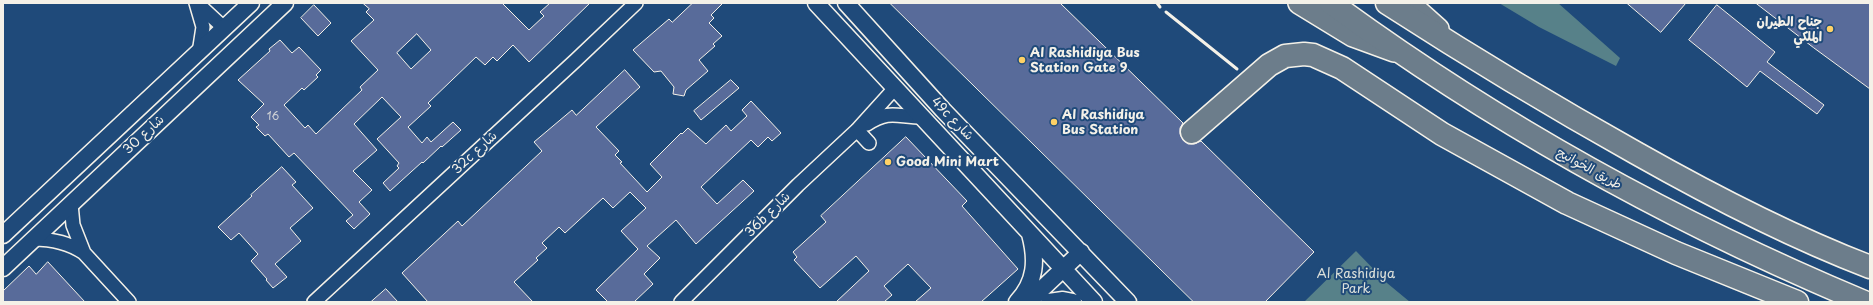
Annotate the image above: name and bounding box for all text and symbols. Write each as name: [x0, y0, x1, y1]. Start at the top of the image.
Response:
place label: جناح الطيران الملكي: [1757, 14, 1822, 45]
marker: جناح الطيران الملكي: [1825, 24, 1835, 34]
place label: Al Rashidiya Bus Station Gate 9: [1030, 45, 1140, 76]
marker: Al Rashidiya Bus Station Gate 9: [1017, 55, 1027, 65]
street label: 49c شارع: [927, 94, 977, 144]
place label: Al Rashidiya Bus Station: [1062, 107, 1145, 138]
house number: 16: [267, 110, 279, 124]
street label: شارع 30: [120, 112, 168, 158]
marker: Al Rashidiya Bus Station: [1049, 117, 1059, 127]
street label: 32c شارع: [449, 128, 501, 178]
street label: طريق الخوانيج: [1554, 145, 1624, 193]
place label: Good Mini Mart: [896, 154, 999, 170]
marker: Good Mini Mart: [883, 157, 893, 167]
street label: 36b شارع: [742, 189, 794, 241]
park label: Al Rashidiya Park: [1317, 266, 1395, 297]

